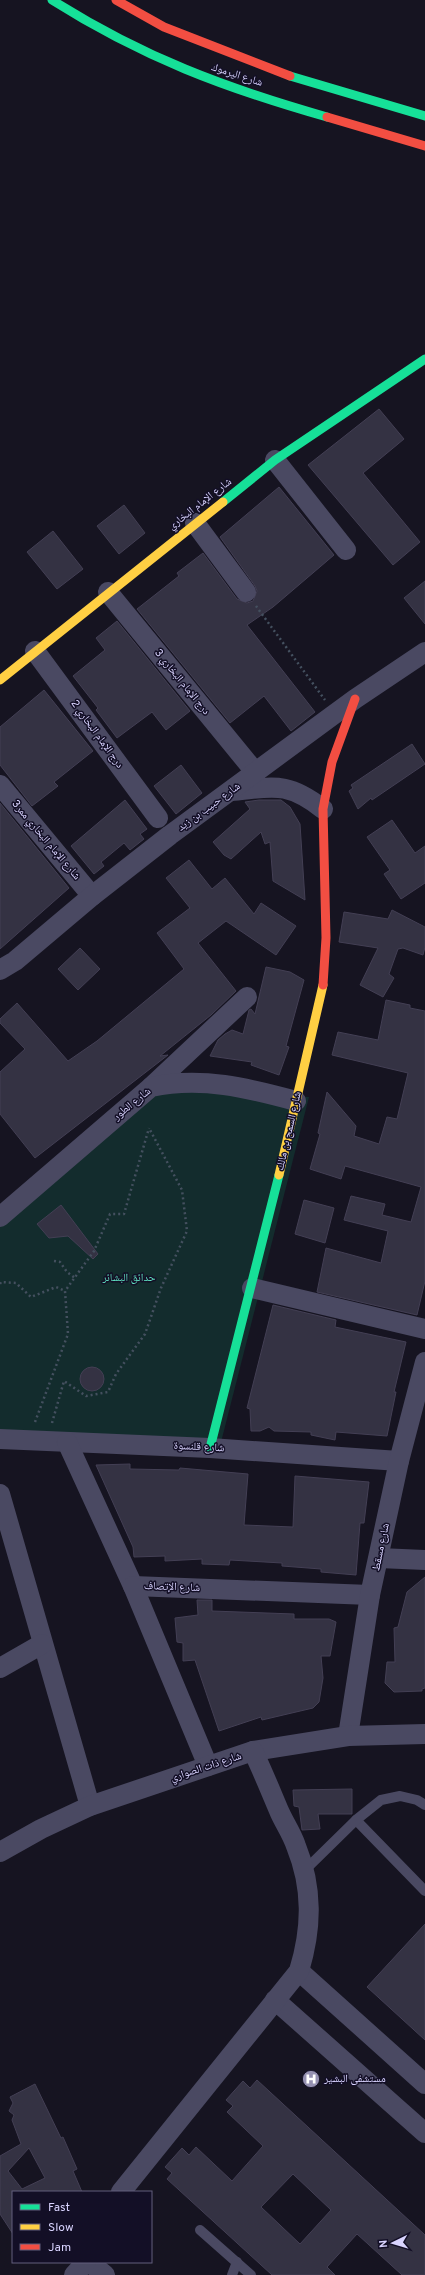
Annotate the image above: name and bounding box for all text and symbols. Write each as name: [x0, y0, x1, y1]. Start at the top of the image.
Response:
street label: شارع اليرموك: [210, 60, 264, 90]
street label: شارع الإمام البخاري: [165, 475, 235, 534]
street label: درج الإمام البخاري 3: [150, 646, 213, 719]
street label: درج الإمام البخاري 2: [67, 697, 127, 772]
street label: شارع حبيب بن زيد: [175, 779, 243, 835]
street label: شارع الإمام البخاري ممر3: [8, 797, 84, 883]
street label: شارع الطور: [109, 1084, 154, 1124]
street label: شارع السمح بن مالك: [273, 1090, 305, 1172]
park label: حدائق البشائر: [101, 1271, 156, 1285]
street label: شارع قلنسوة: [173, 1439, 225, 1455]
street label: شارع مسقط: [369, 1522, 393, 1572]
street label: شارع الإتصاف: [144, 1579, 200, 1595]
street label: شارع ذات الصواري: [169, 1749, 244, 1786]
hospital icon: مستشفى البشير: [301, 2069, 321, 2089]
place label: مستشفى البشير: [323, 2072, 386, 2086]
legend: [12, 2191, 152, 2263]
text: Fast: [48, 2200, 70, 2216]
text: Slow: [48, 2220, 74, 2236]
north arrow: [373, 2223, 413, 2263]
text: N: [377, 2239, 391, 2248]
text: Jam: [48, 2240, 71, 2256]

